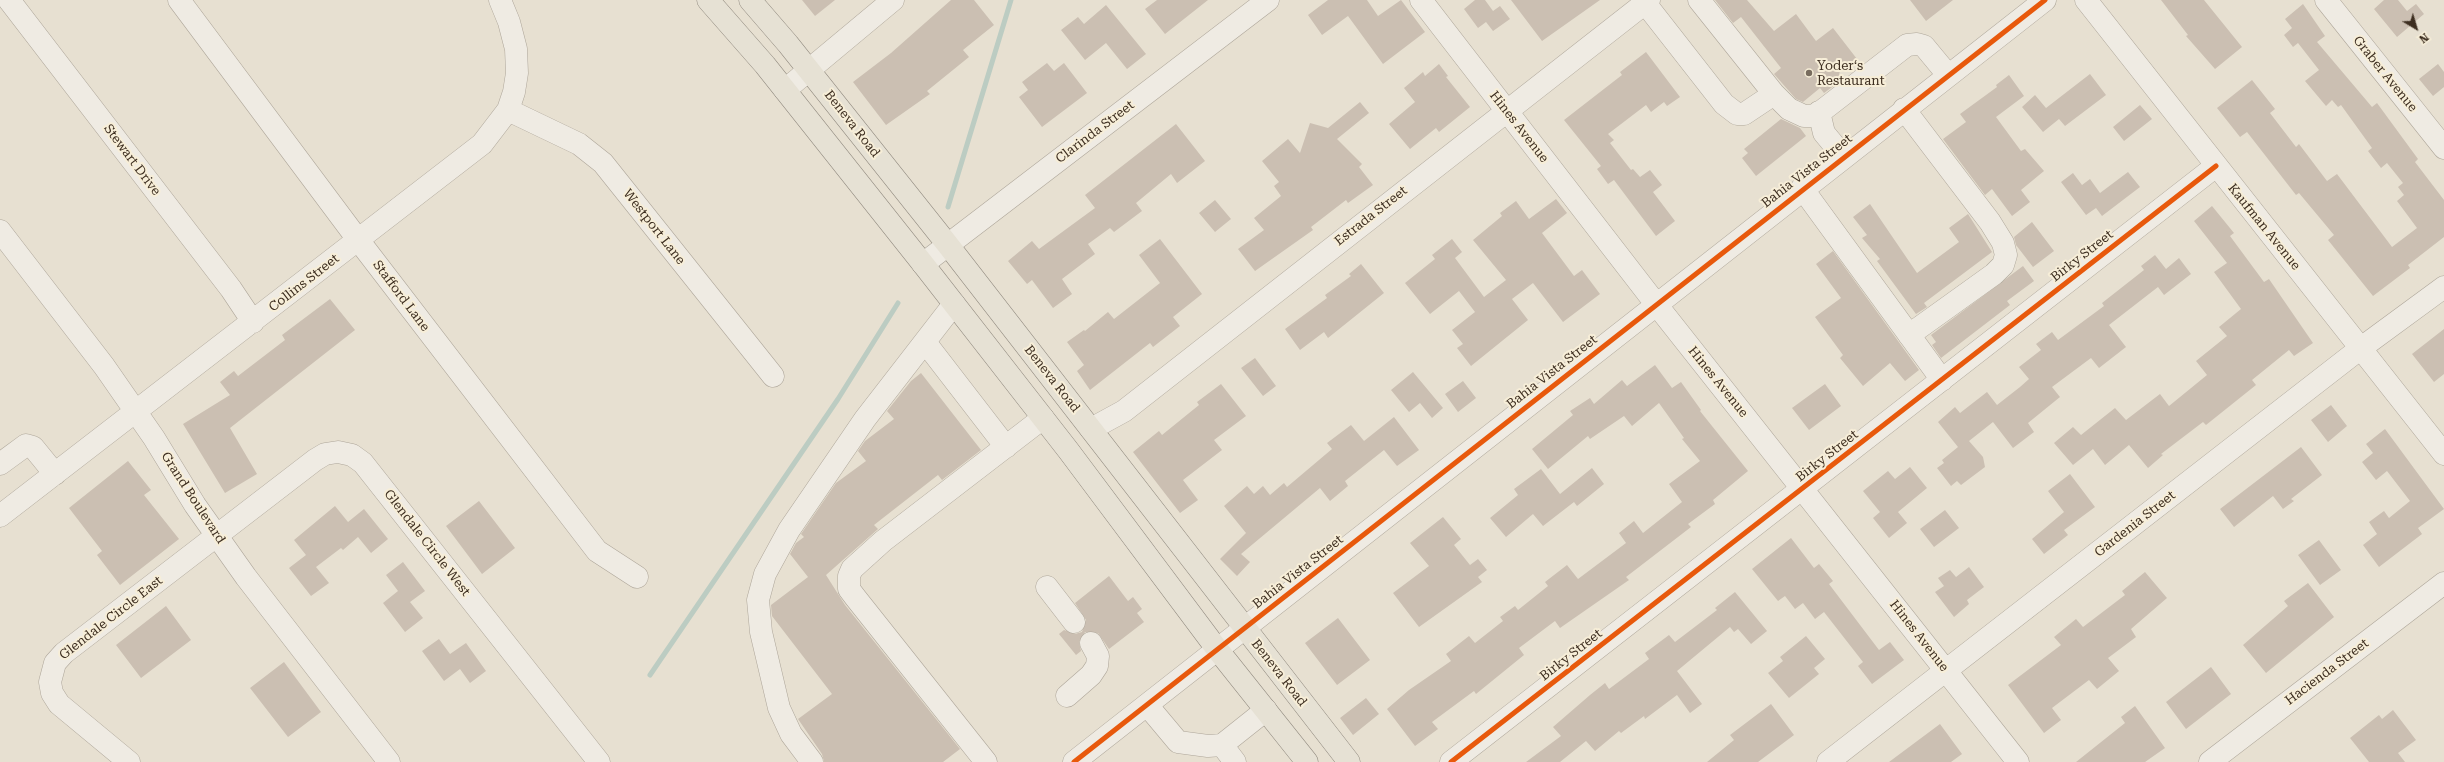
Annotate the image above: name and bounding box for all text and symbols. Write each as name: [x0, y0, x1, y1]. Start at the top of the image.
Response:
north arrow: [2396, 8, 2436, 48]
text: N: [2416, 30, 2431, 46]
street label: Graber Avenue: [2350, 33, 2420, 115]
place label: Yoder‘s Restaurant: [1817, 58, 1885, 89]
marker: Yoder‘s Restaurant: [1804, 68, 1814, 78]
street label: Beneva Road: [821, 87, 883, 161]
street label: Hines Avenue: [1486, 88, 1552, 166]
street label: Clarinda Street: [1053, 97, 1137, 167]
street label: Stewart Drive: [100, 121, 164, 199]
street label: Bahia Vista Street: [1759, 131, 1855, 211]
street label: Kaufman Avenue: [2224, 181, 2304, 273]
street label: Estrada Street: [1332, 183, 1410, 249]
street label: Westport Lane: [620, 186, 688, 268]
street label: Birky Street: [2048, 227, 2116, 285]
street label: Collins Street: [266, 251, 342, 315]
street label: Stafford Lane: [369, 257, 433, 335]
street label: Bahia Vista Street: [1504, 332, 1600, 412]
street label: Beneva Road: [1021, 342, 1083, 416]
street label: Hines Avenue: [1685, 343, 1751, 421]
street label: Birky Street: [1793, 427, 1861, 485]
street label: Grand Boulevard: [158, 449, 228, 547]
street label: Glendale Circle West: [381, 487, 473, 599]
street label: Gardenia Street: [2092, 488, 2178, 560]
street label: Bahia Vista Street: [1250, 532, 1346, 612]
street label: Glendale Circle East: [56, 573, 166, 663]
street label: Hines Avenue: [1886, 597, 1952, 675]
street label: Birky Street: [1537, 626, 1605, 684]
street label: Beneva Road: [1248, 636, 1310, 710]
street label: Hacienda Street: [2282, 636, 2372, 708]

